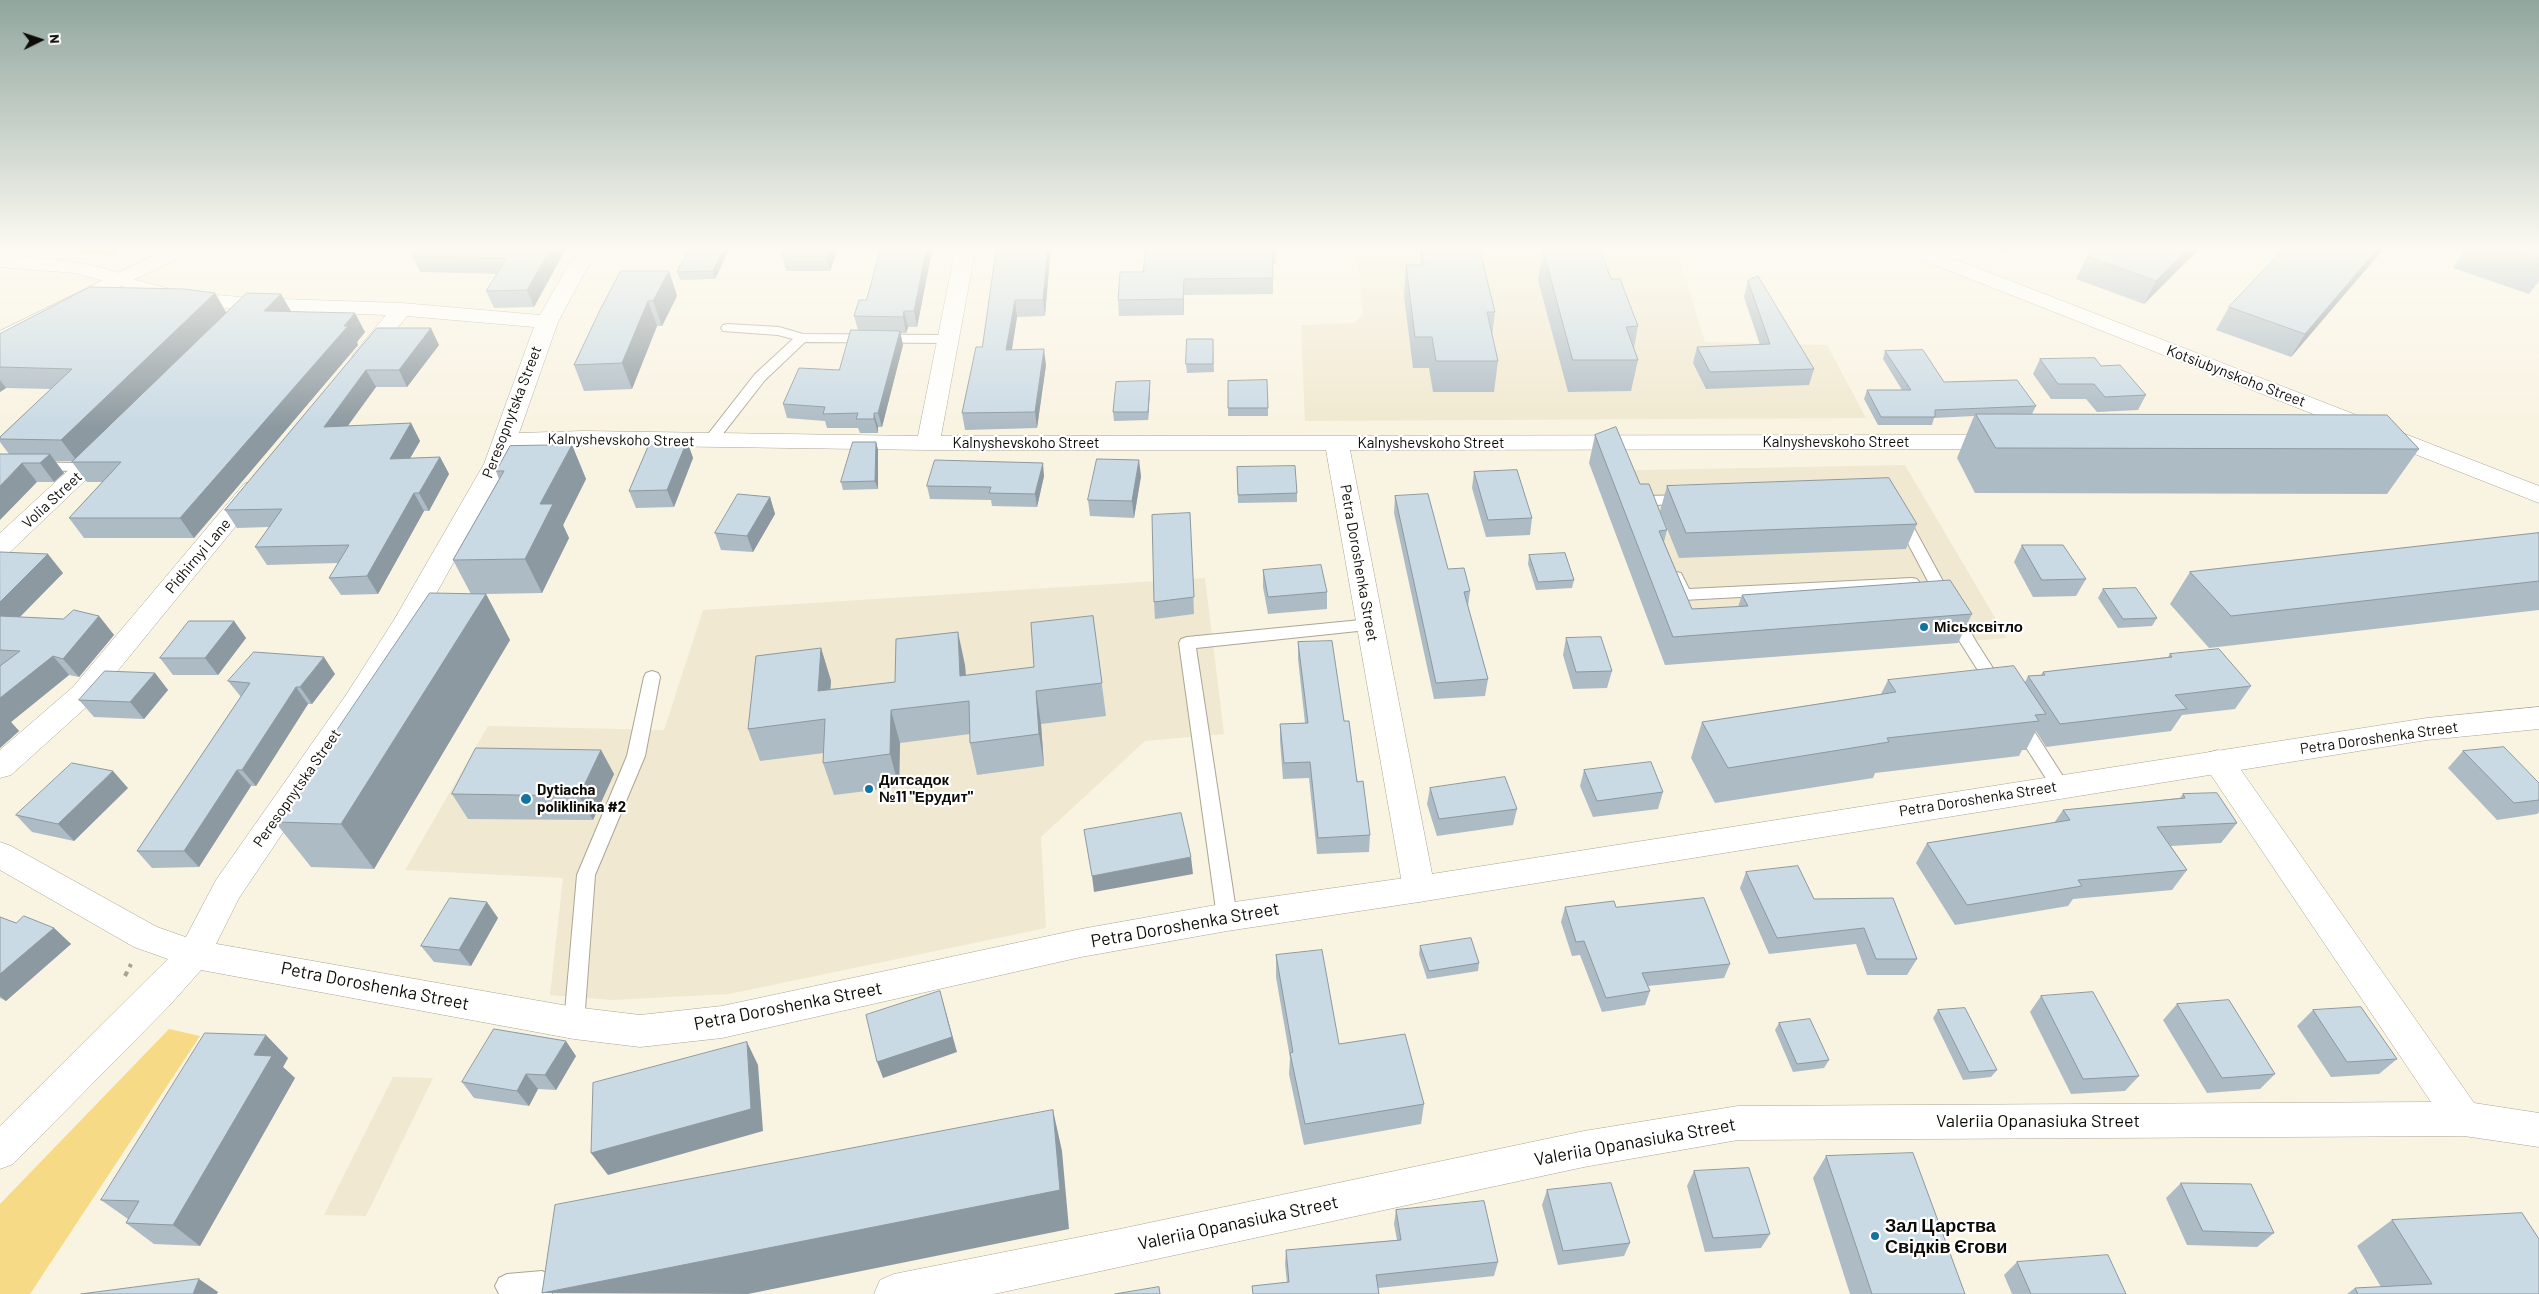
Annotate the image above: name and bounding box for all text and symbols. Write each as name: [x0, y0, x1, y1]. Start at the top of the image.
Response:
north arrow: [15, 15, 65, 65]
text: N: [47, 34, 64, 44]
street label: Kotsiubynskoho Street: [2164, 341, 2308, 411]
street label: Peresopnytska Street: [479, 343, 545, 481]
street label: Kalnyshevskoho Street: [547, 430, 695, 450]
street label: Kalnyshevskoho Street: [1762, 433, 1910, 451]
street label: Kalnyshevskoho Street: [952, 434, 1100, 452]
street label: Kalnyshevskoho Street: [1357, 434, 1505, 452]
street label: Volia Street: [18, 468, 86, 532]
street label: Petra Doroshenka Street: [1336, 483, 1382, 643]
street label: Pidhirnyi Lane: [162, 515, 234, 597]
place label: Міськсвітло: [1934, 618, 2023, 636]
marker: Міськсвітло: [1918, 621, 1930, 633]
street label: Petra Doroshenka Street: [2299, 718, 2459, 758]
street label: Peresopnytska Street: [249, 725, 345, 851]
place label: Дитсадок №11 "Ерудит": [879, 771, 973, 806]
street label: Petra Doroshenka Street: [1898, 778, 2058, 820]
place label: Dytiacha poliklinika #2: [537, 781, 626, 816]
marker: Дитсадок №11 "Ерудит": [863, 783, 875, 795]
marker: Dytiacha poliklinika #2: [519, 792, 533, 806]
street label: Petra Doroshenka Street: [1089, 898, 1281, 952]
street label: Petra Doroshenka Street: [279, 957, 471, 1015]
street label: Petra Doroshenka Street: [692, 977, 884, 1035]
street label: Valeriia Opanasiuka Street: [1936, 1110, 2140, 1132]
street label: Valeriia Opanasiuka Street: [1533, 1114, 1737, 1170]
street label: Valeriia Opanasiuka Street: [1136, 1191, 1340, 1255]
place label: Зал Царства Свідків Єгови: [1885, 1215, 2007, 1258]
marker: Зал Царства Свідків Єгови: [1869, 1230, 1881, 1242]

